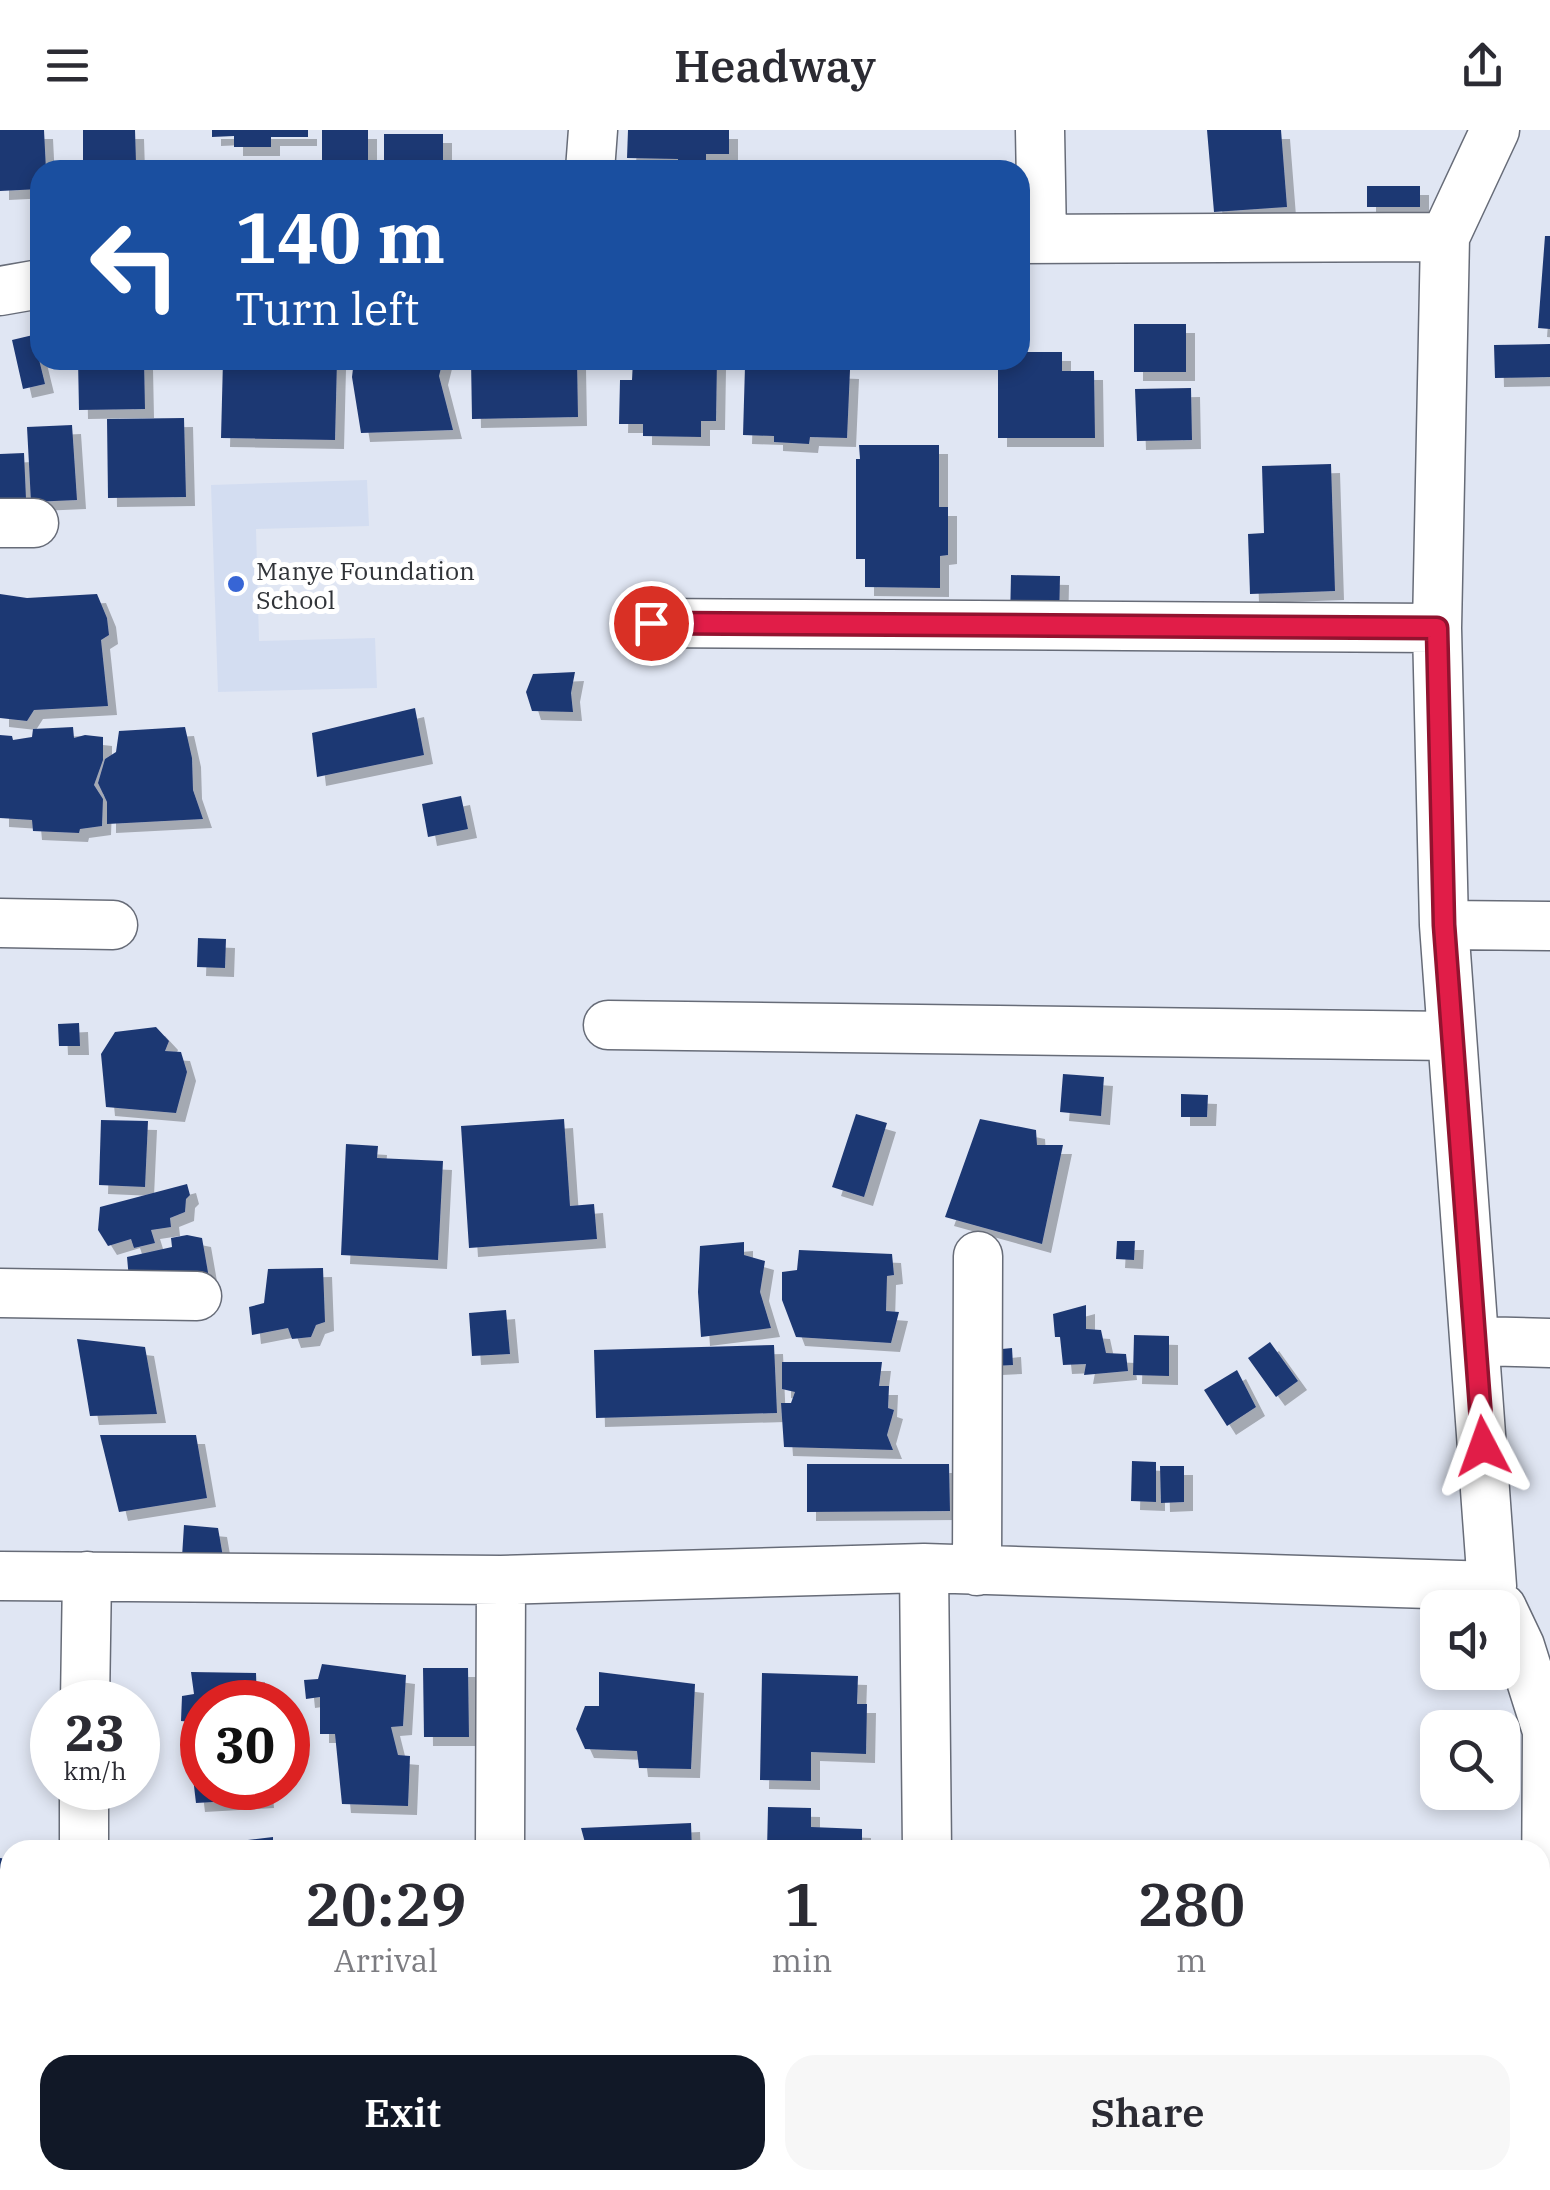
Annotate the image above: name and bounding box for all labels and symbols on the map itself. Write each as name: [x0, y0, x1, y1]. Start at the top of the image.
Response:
place label: Manye Foundation School: [256, 554, 475, 616]
marker: Manye Foundation School: [225, 573, 247, 595]
pin: [609, 581, 694, 666]
position arrow: [1431, 1394, 1535, 1498]
speed limit sign: 30: [180, 1680, 310, 1810]

